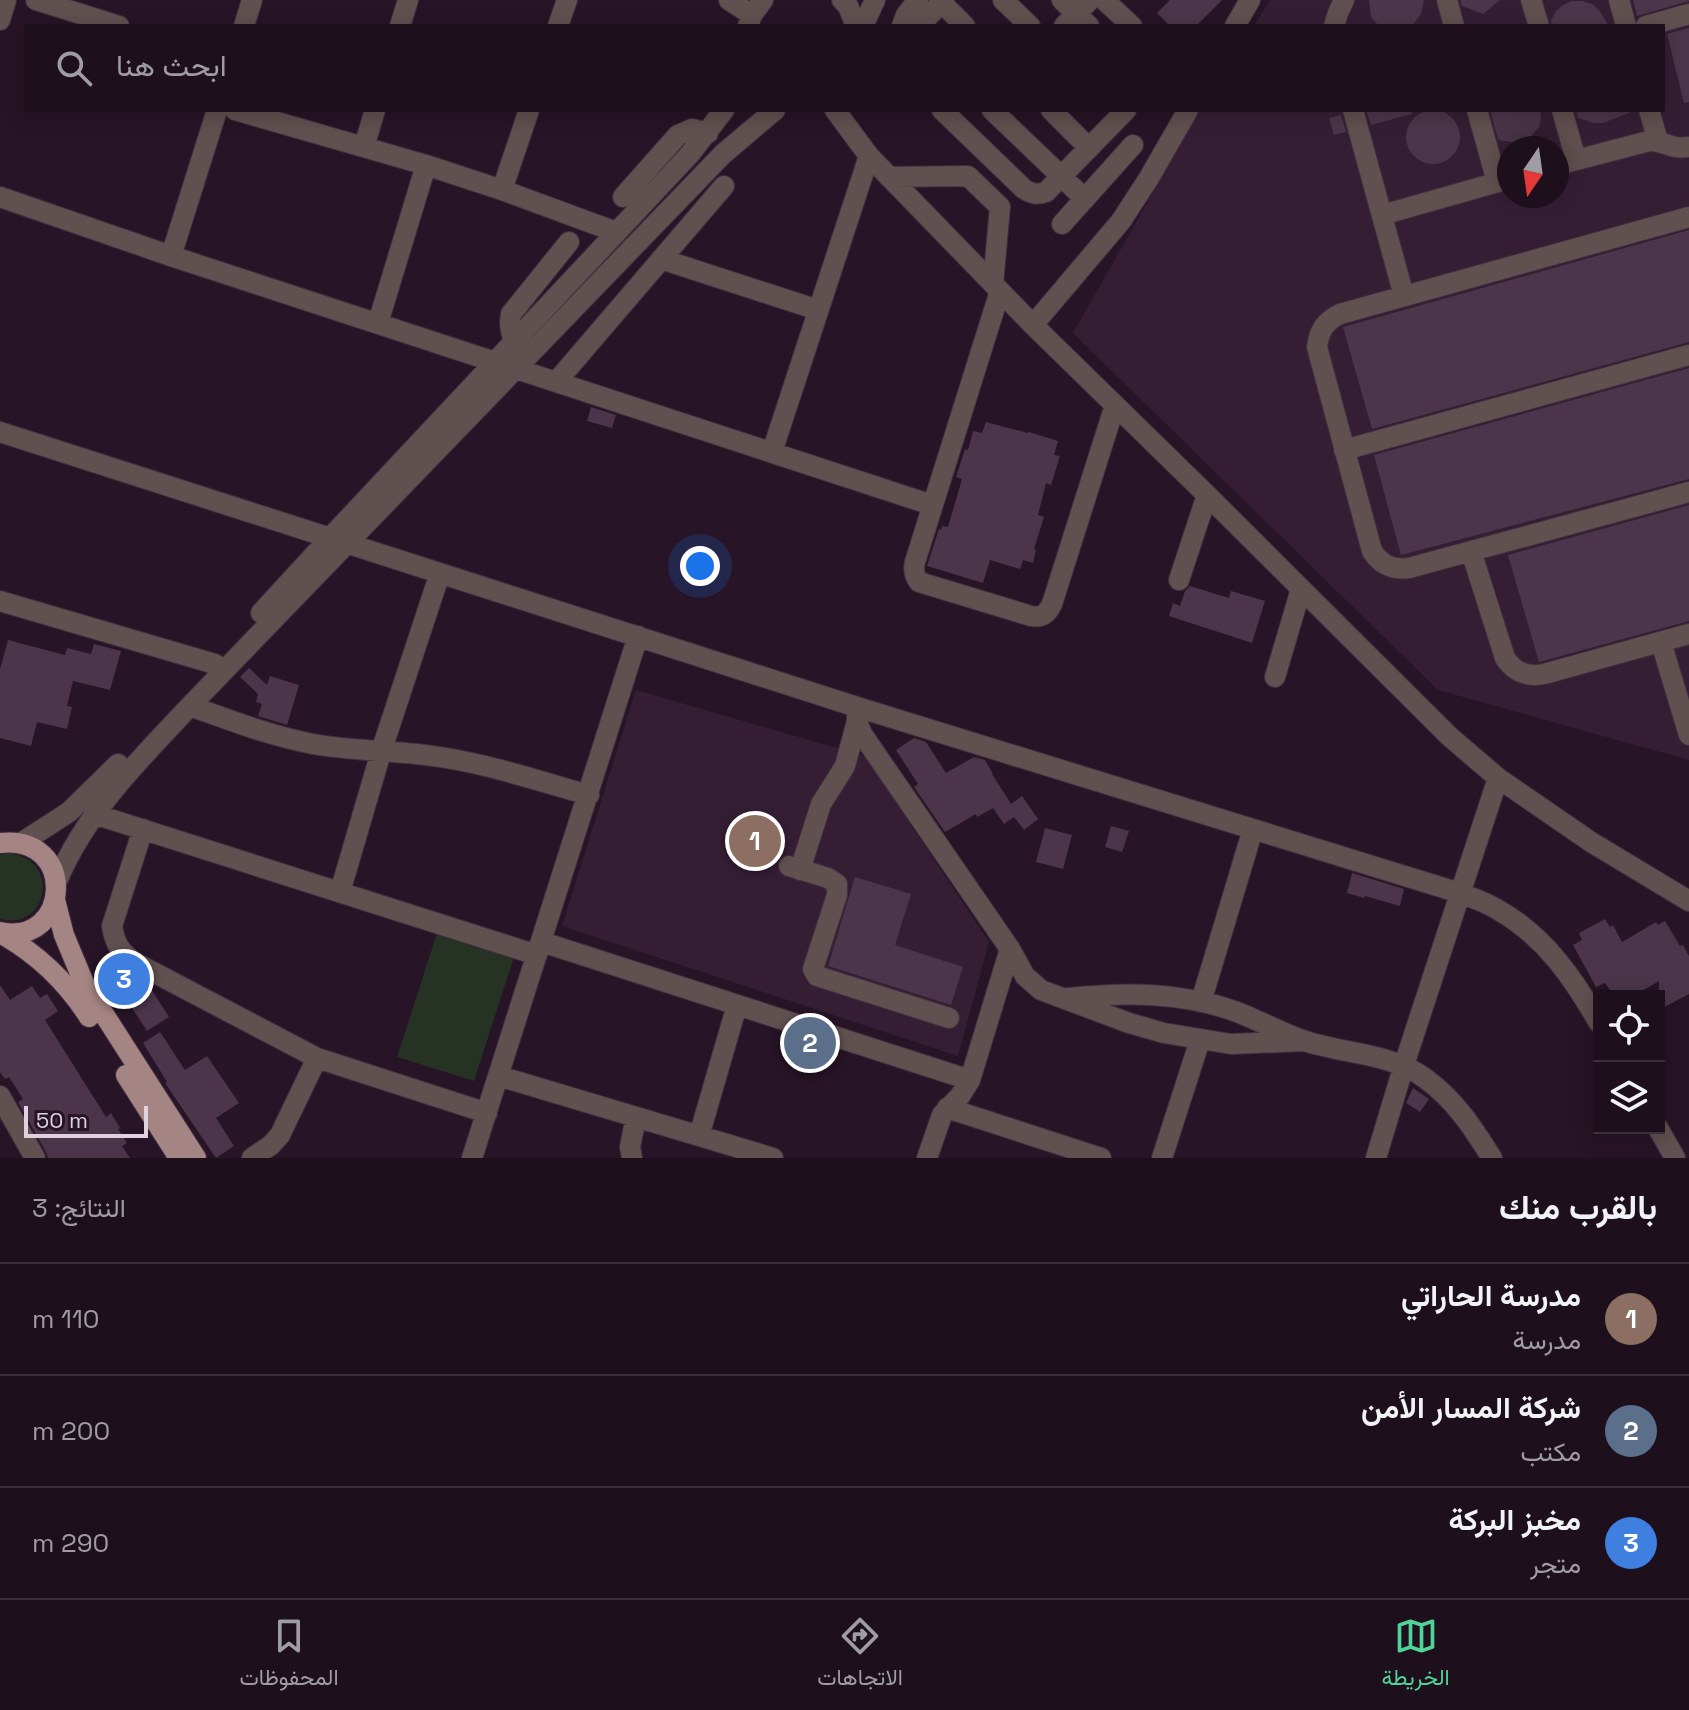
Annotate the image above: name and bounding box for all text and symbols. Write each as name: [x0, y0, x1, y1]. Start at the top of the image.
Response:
search box: [24, 24, 1665, 112]
icon: search: [52, 46, 96, 90]
text: ابحث هنا: [116, 46, 227, 85]
north arrow: [1497, 136, 1569, 208]
your location: [680, 546, 720, 586]
pin: 1: [729, 811, 781, 871]
pin: 3: [98, 949, 150, 1009]
map controls: [1593, 990, 1665, 1134]
button: locate: [1593, 990, 1665, 1062]
pin: 2: [784, 1013, 836, 1073]
button: layers: [1593, 1062, 1665, 1134]
scale bar: [24, 1102, 148, 1138]
text: 50 m: [36, 1106, 88, 1134]
text: بالقرب منك: [1499, 1186, 1657, 1229]
text: النتائج: 3: [32, 1191, 126, 1225]
text: مدرسة الحاراتي: [1401, 1276, 1581, 1315]
text: 110 m: [32, 1302, 99, 1336]
text: 1: [1625, 1302, 1637, 1336]
text: مدرسة: [1512, 1323, 1581, 1357]
text: شركة المسار الأمن: [1361, 1388, 1581, 1427]
text: 200 m: [32, 1414, 110, 1448]
text: 2: [1623, 1414, 1639, 1448]
text: مكتب: [1520, 1435, 1581, 1469]
text: مخبز البركة: [1448, 1500, 1581, 1539]
text: 290 m: [32, 1526, 109, 1560]
text: 3: [1623, 1526, 1639, 1560]
text: متجر: [1530, 1547, 1581, 1581]
tab: المحفوظات: [239, 1614, 339, 1697]
tab: الاتجاهات: [817, 1614, 903, 1697]
tab: الخريطة: [1382, 1614, 1450, 1697]

